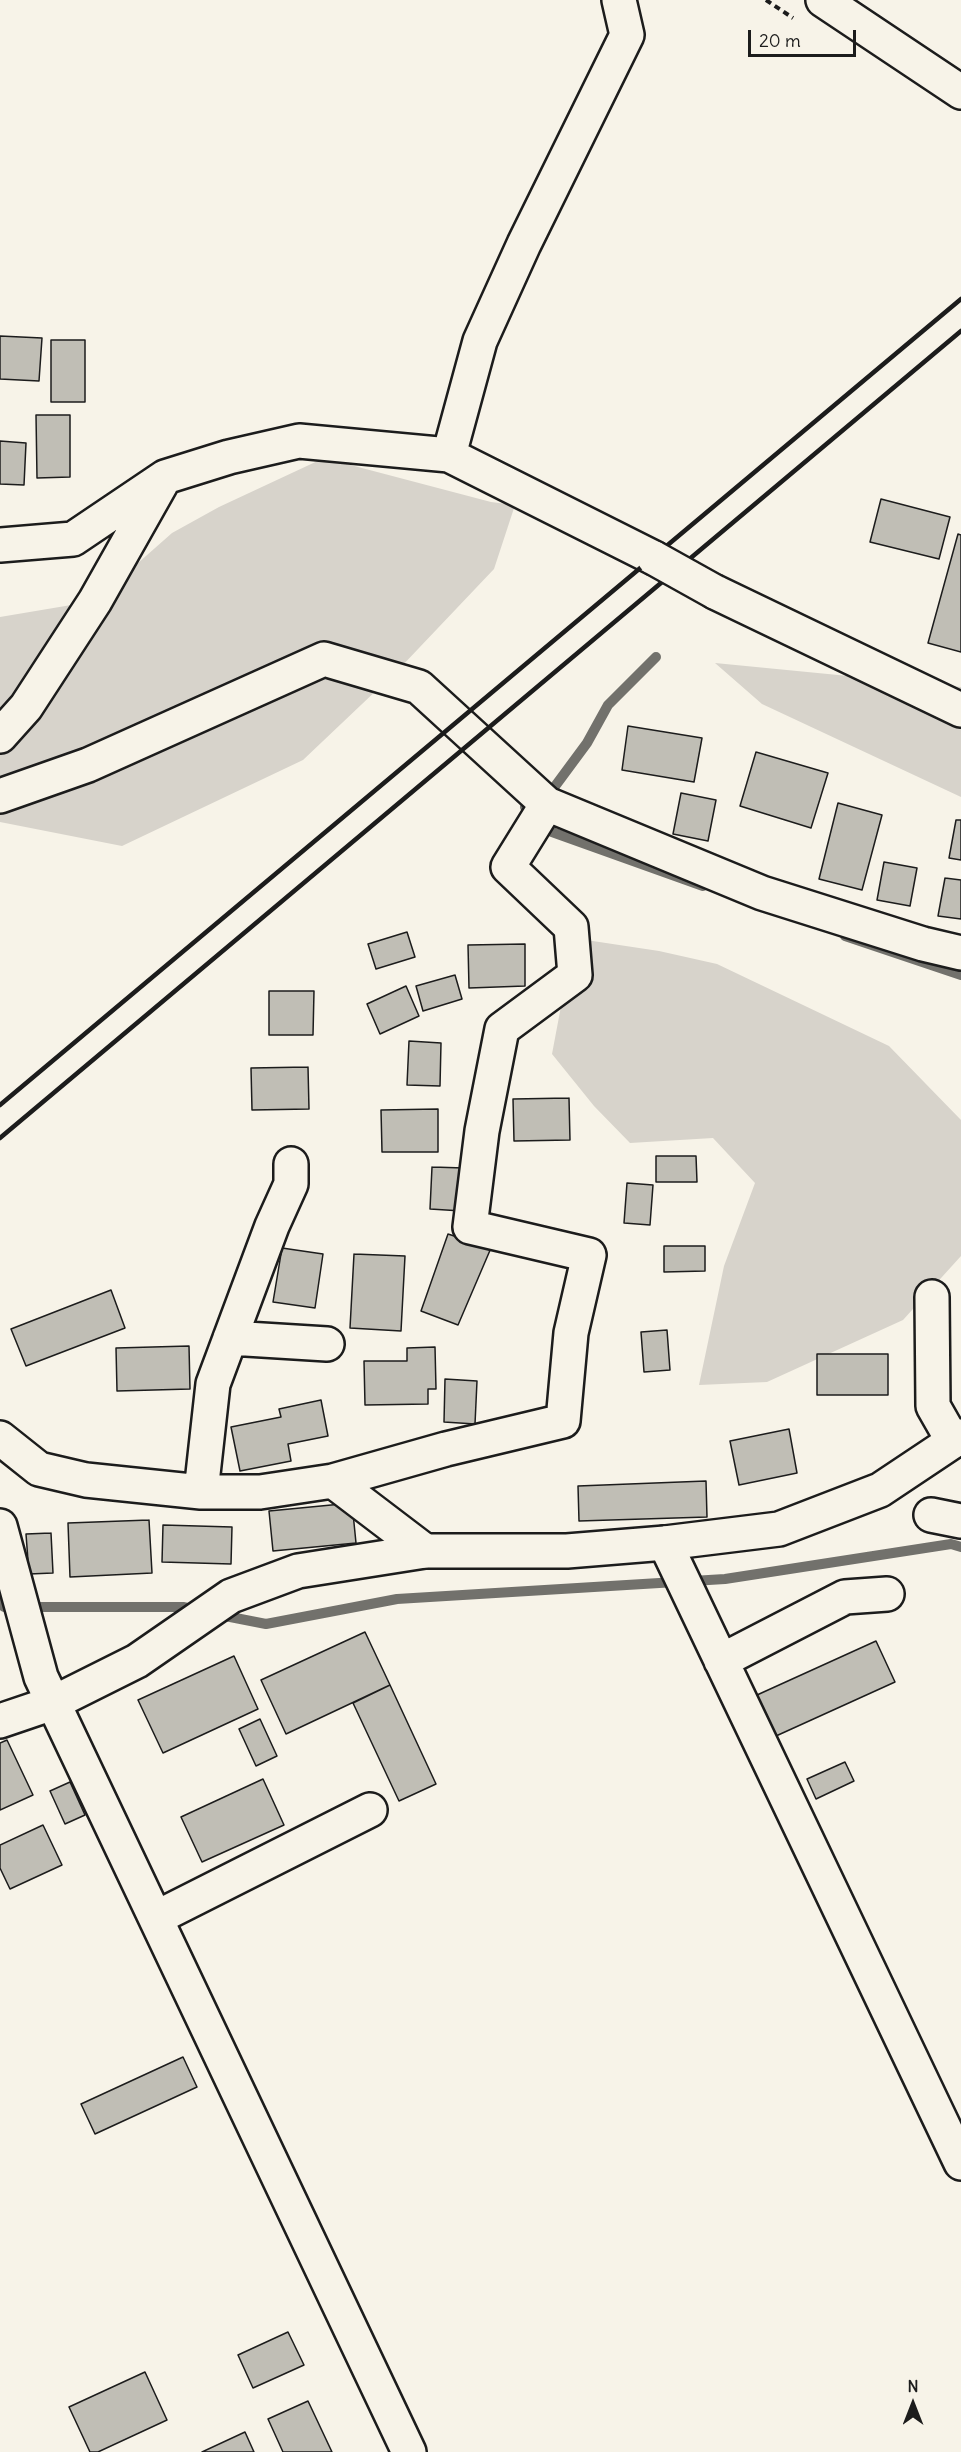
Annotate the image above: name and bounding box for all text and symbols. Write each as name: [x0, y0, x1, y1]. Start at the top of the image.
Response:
scale bar: [751, 18, 859, 56]
text: 20 m: [759, 29, 801, 52]
north arrow: [883, 2374, 943, 2434]
text: N: [907, 2376, 919, 2396]

